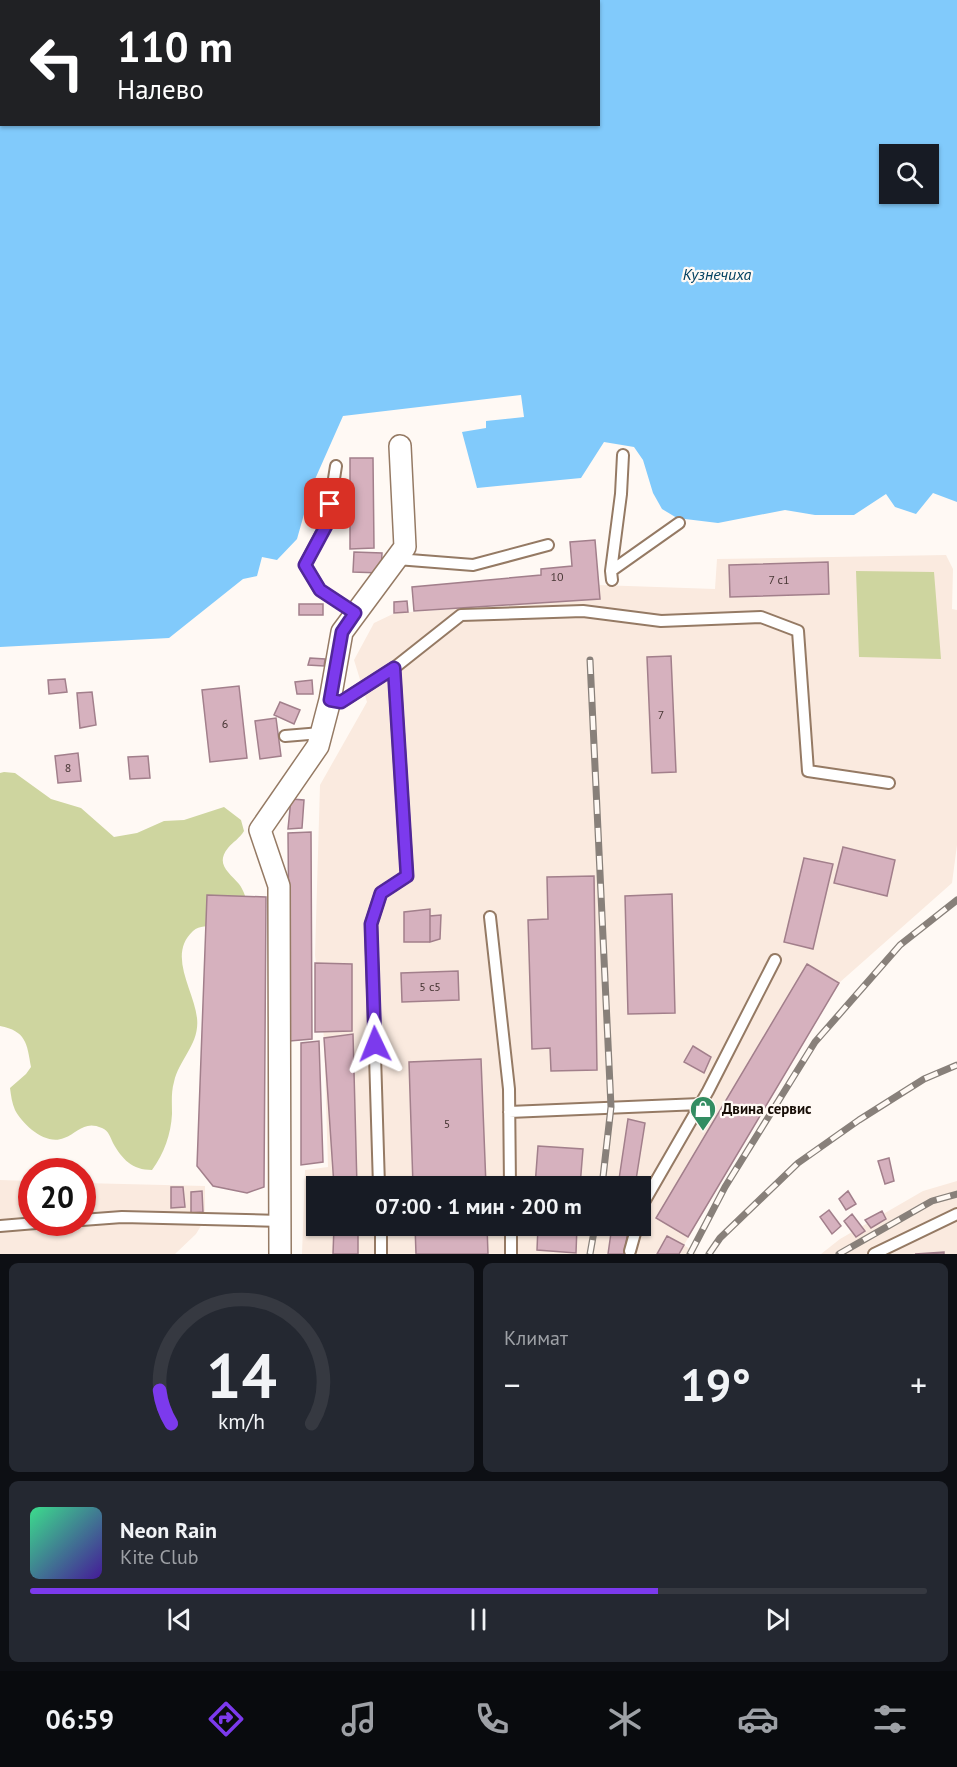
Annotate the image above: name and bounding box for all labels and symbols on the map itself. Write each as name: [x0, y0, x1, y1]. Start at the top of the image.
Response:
water label: Кузнечиха: [683, 264, 752, 284]
pin: [304, 478, 355, 529]
house number: 10: [550, 569, 564, 584]
house number: 7 с1: [768, 572, 790, 587]
house number: 7: [658, 707, 664, 722]
house number: 6: [222, 716, 228, 731]
house number: 8: [65, 760, 71, 775]
house number: 5 с5: [419, 979, 441, 994]
position arrow: [343, 1012, 407, 1076]
shop icon: Двина сервис: [688, 1094, 718, 1132]
place label: Двина сервис: [722, 1099, 812, 1118]
house number: 5: [444, 1116, 450, 1131]
speed limit sign: 20: [18, 1158, 96, 1236]

